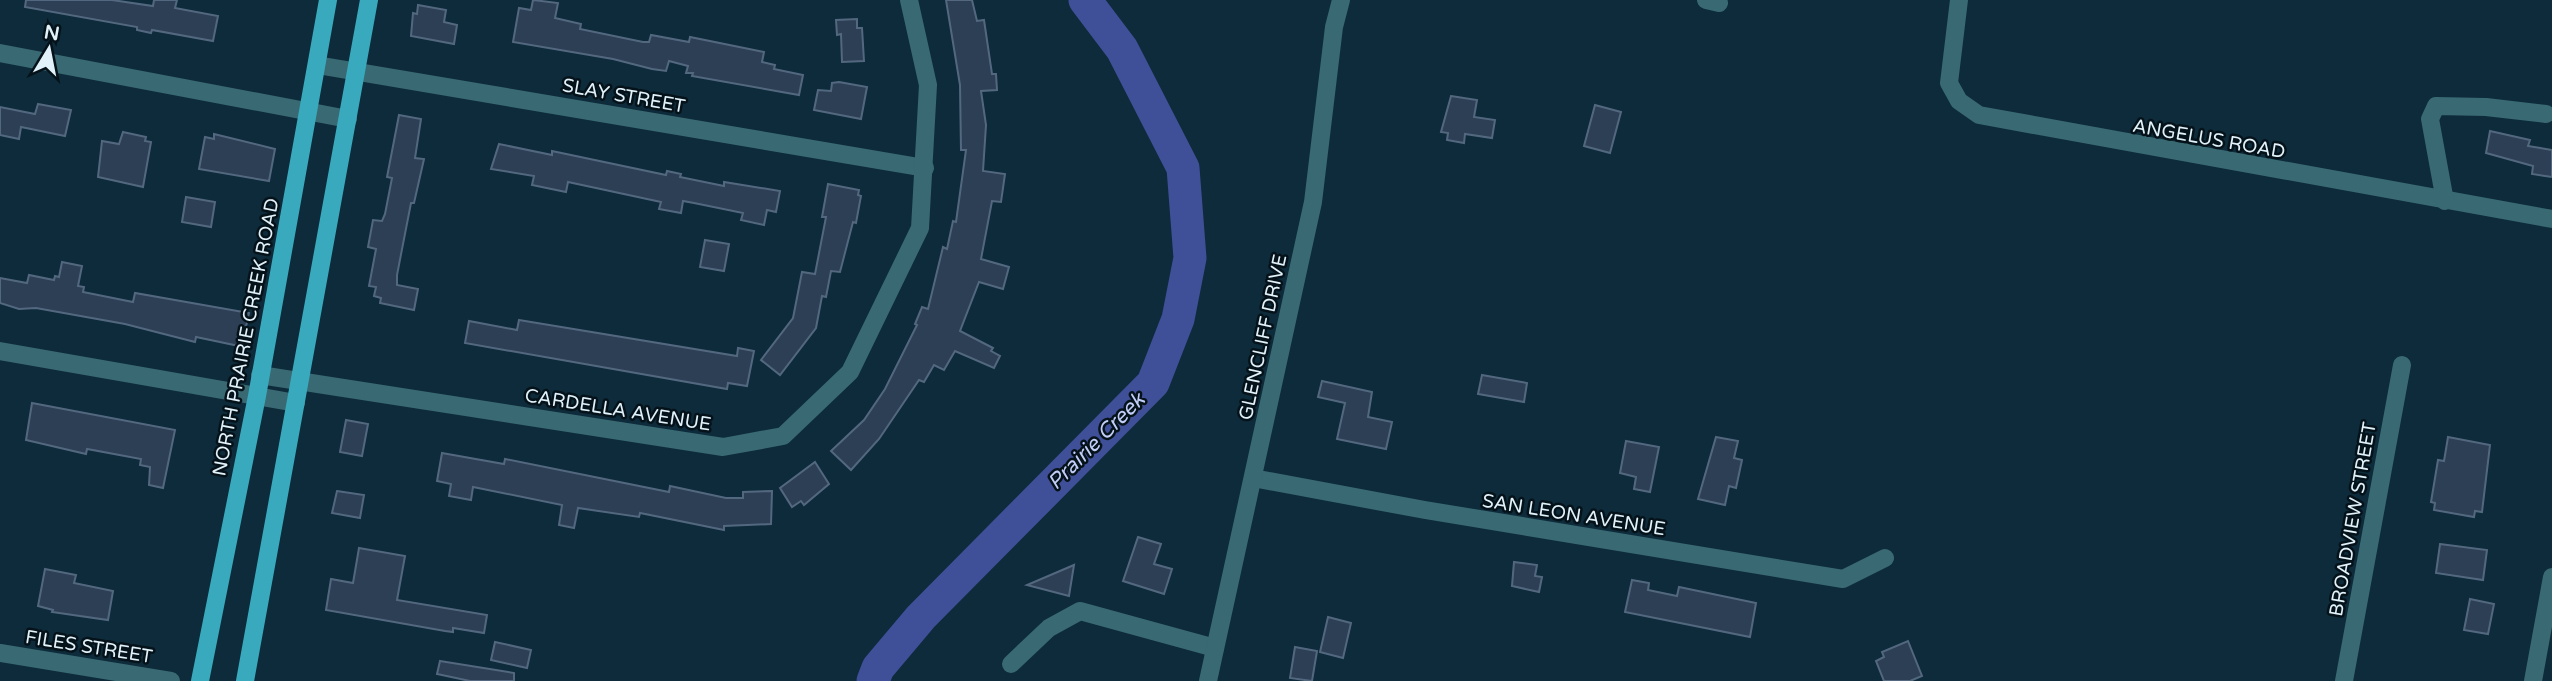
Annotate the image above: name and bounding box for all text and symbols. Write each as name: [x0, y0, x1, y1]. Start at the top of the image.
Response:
north arrow: [14, 14, 84, 84]
text: N: [42, 21, 61, 45]
street label: SLAY STREET: [561, 74, 687, 118]
street label: ANGELUS ROAD: [2131, 115, 2287, 163]
street label: NORTH PRAIRIE CREEK ROAD: [208, 196, 284, 478]
street label: GLENCLIFF DRIVE: [1235, 252, 1291, 422]
street label: CARDELLA AVENUE: [523, 384, 713, 436]
water label: Prairie Creek: [1043, 387, 1151, 495]
street label: BROADVIEW STREET: [2325, 420, 2381, 618]
street label: SAN LEON AVENUE: [1481, 490, 1667, 540]
street label: FILES STREET: [24, 626, 154, 668]

